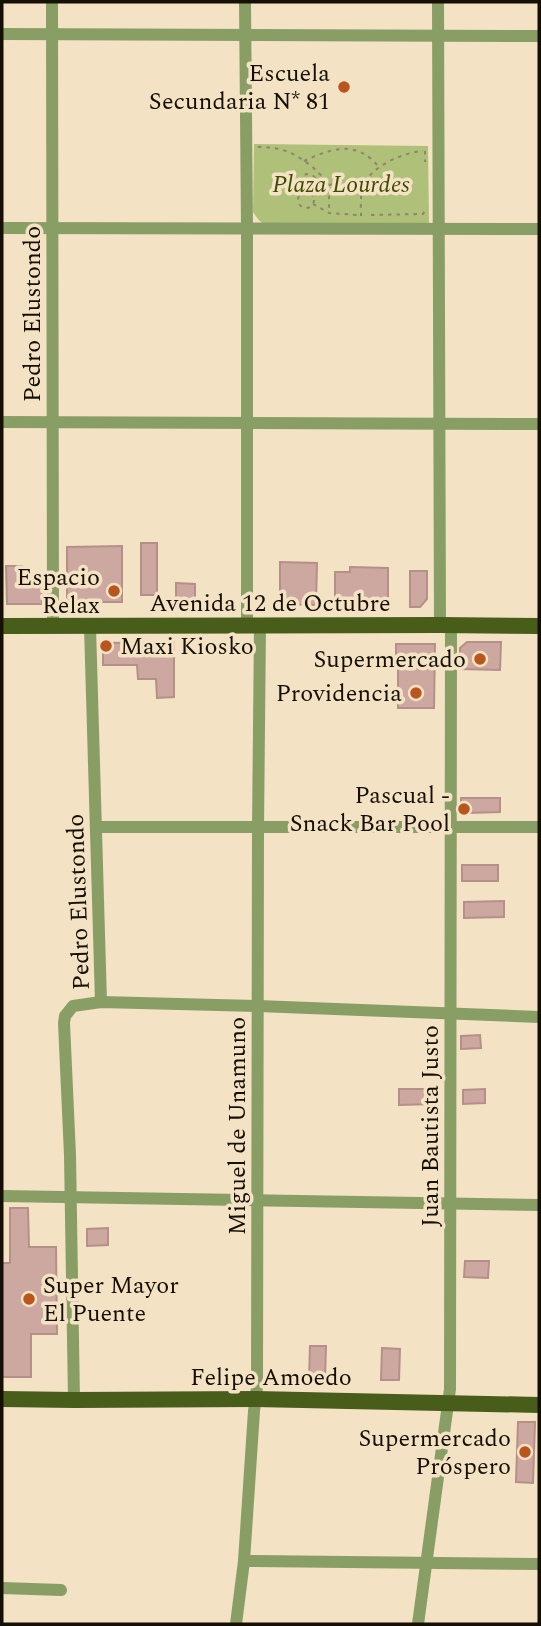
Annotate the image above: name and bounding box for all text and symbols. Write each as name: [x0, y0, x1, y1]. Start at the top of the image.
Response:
place label: Escuela Secundaria N* 81: [149, 56, 330, 120]
marker: Escuela Secundaria N* 81: [336, 79, 352, 95]
park label: Plaza Lourdes: [272, 167, 410, 203]
street label: Pedro Elustondo: [15, 226, 51, 402]
place label: Espacio Relax: [17, 560, 100, 624]
marker: Espacio Relax: [106, 583, 122, 599]
street label: Avenida 12 de Octubre: [149, 586, 391, 622]
place label: Maxi Kiosko: [120, 629, 254, 665]
marker: Maxi Kiosko: [98, 638, 114, 654]
place label: Supermercado: [314, 642, 466, 678]
marker: Supermercado: [472, 651, 488, 667]
place label: Providencia: [276, 676, 402, 712]
marker: Providencia: [408, 685, 424, 701]
place label: Pascual - Snack Bar Pool: [290, 778, 450, 842]
marker: Pascual - Snack Bar Pool: [456, 801, 472, 817]
street label: Pedro Elustondo: [58, 813, 100, 991]
street label: Miguel de Unamuno: [220, 1017, 256, 1235]
street label: Juan Bautista Justo: [413, 1025, 449, 1227]
place label: Super Mayor El Puente: [43, 1268, 179, 1332]
marker: Super Mayor El Puente: [21, 1291, 37, 1307]
street label: Felipe Amoedo: [190, 1360, 352, 1396]
place label: Supermercado Próspero: [359, 1421, 511, 1485]
marker: Supermercado Próspero: [517, 1444, 533, 1460]

